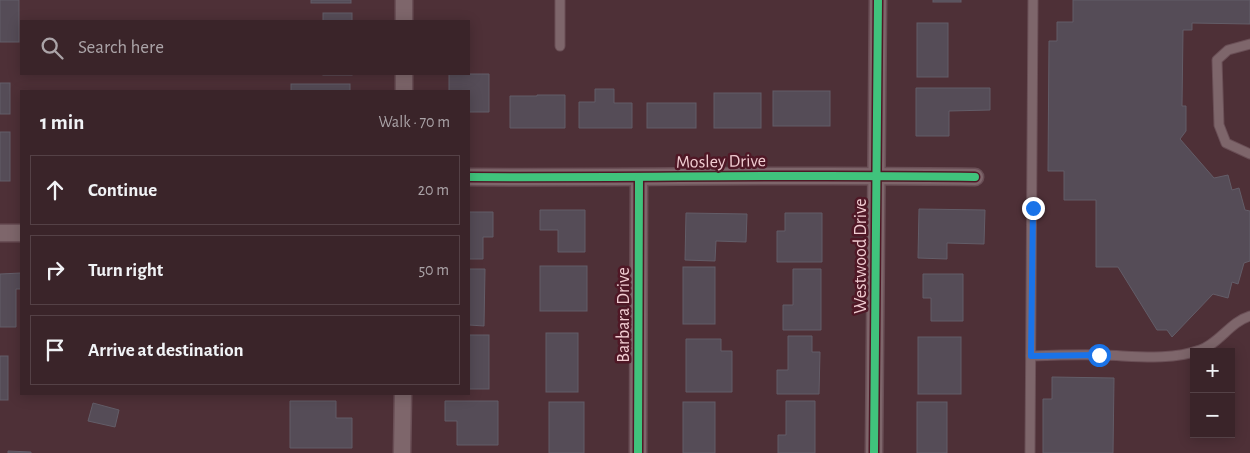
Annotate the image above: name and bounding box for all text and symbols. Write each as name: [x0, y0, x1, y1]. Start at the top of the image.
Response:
search box: [20, 20, 470, 75]
icon: search: [38, 34, 66, 62]
text: Search here: [78, 38, 164, 57]
text: 1 min: [40, 112, 84, 133]
text: Walk · 70 m: [378, 114, 450, 130]
street label: Mosley Drive: [676, 152, 766, 172]
icon: ahead: [41, 176, 69, 204]
text: Continue: [88, 181, 157, 200]
text: 20 m: [418, 182, 449, 198]
route end: [1022, 197, 1045, 220]
street label: Westwood Drive: [852, 198, 870, 314]
icon: right: [41, 256, 69, 284]
text: Turn right: [88, 261, 163, 280]
text: 50 m: [418, 262, 449, 278]
street label: Barbara Drive: [615, 267, 633, 363]
icon: arrive: [41, 336, 69, 364]
text: Arrive at destination: [88, 341, 244, 360]
route start: [1088, 344, 1111, 367]
map controls: [1190, 348, 1235, 438]
button: +: [1190, 348, 1235, 393]
button: −: [1190, 393, 1235, 438]

